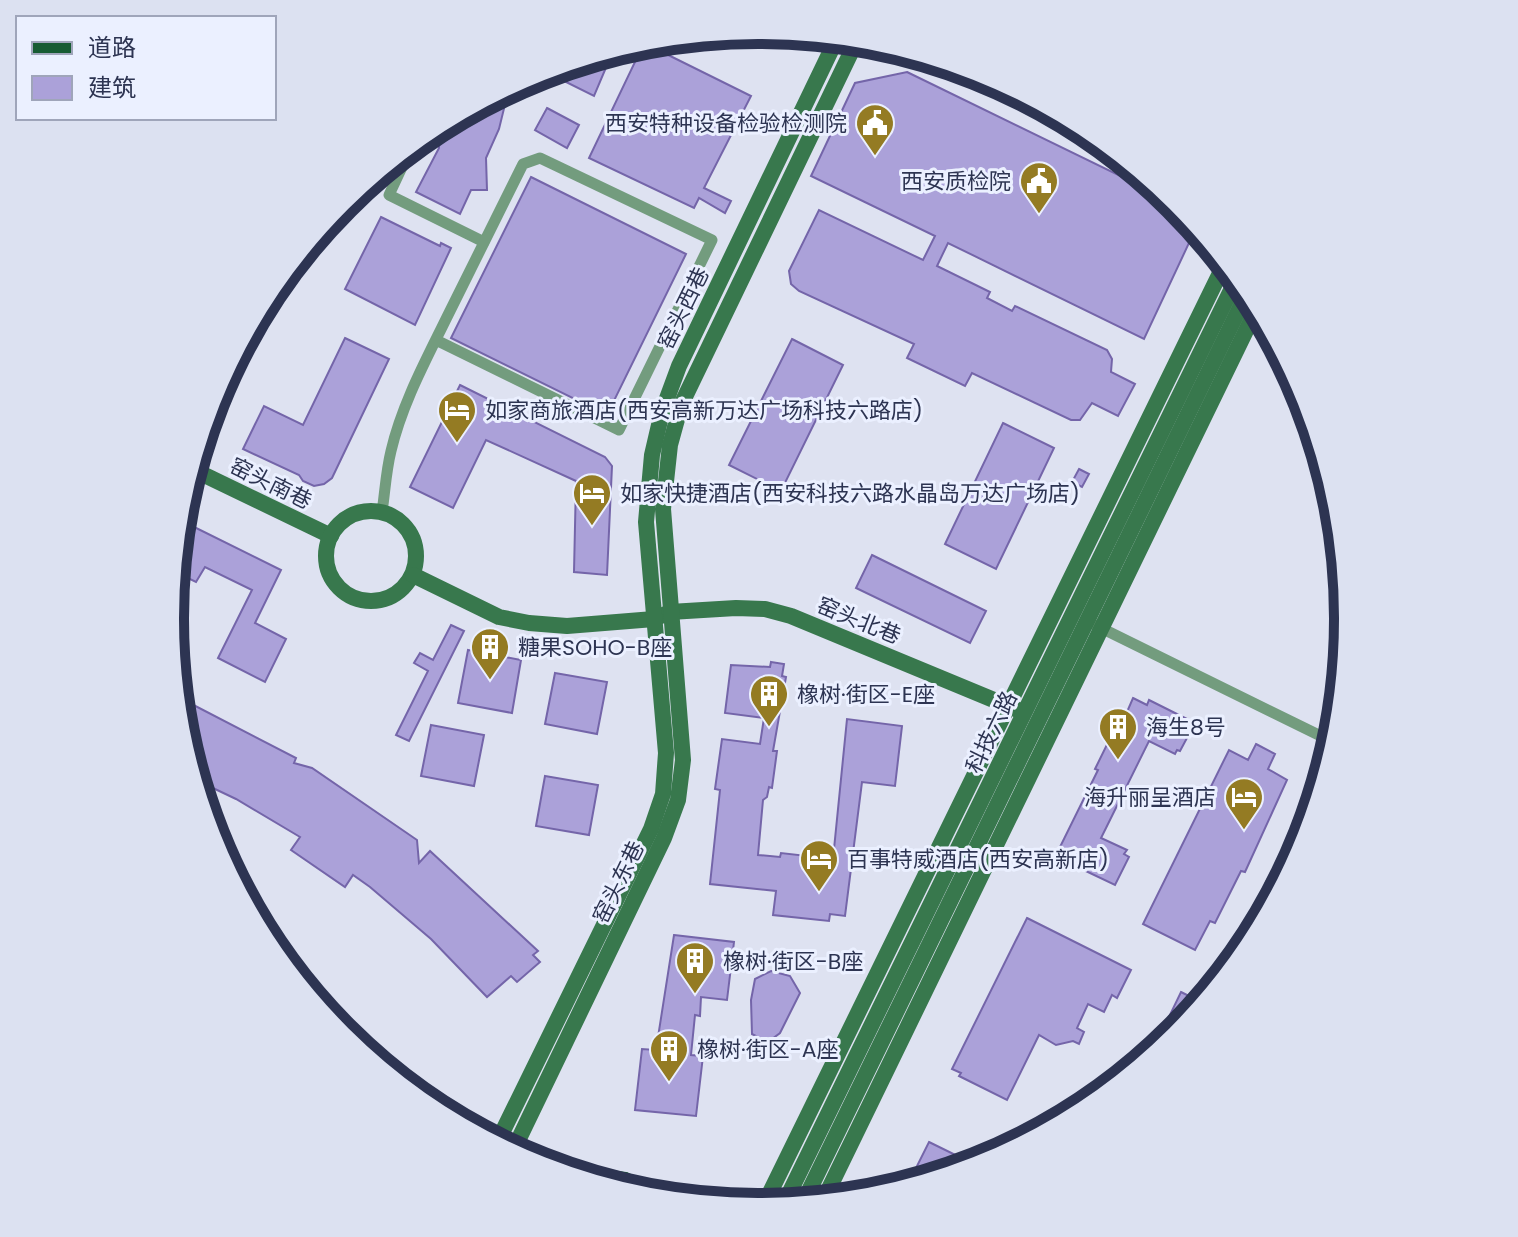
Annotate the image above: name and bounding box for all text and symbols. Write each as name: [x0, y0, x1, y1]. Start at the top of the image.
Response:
legend: [16, 16, 276, 120]
text: 道路: [88, 31, 136, 64]
text: 建筑: [88, 71, 136, 104]
public building icon: 西安特种设备检验检测院: [854, 102, 896, 157]
place label: 西安特种设备检验检测院: [605, 108, 847, 139]
public building icon: 西安质检院: [1018, 160, 1060, 215]
place label: 西安质检院: [901, 166, 1011, 197]
street label: 窑头西巷: [650, 262, 717, 355]
hotel icon: 如家商旅酒店(西安高新万达广场科技六路店): [436, 389, 478, 444]
place label: 如家商旅酒店(西安高新万达广场科技六路店): [485, 395, 923, 426]
street label: 窑头南巷: [224, 450, 317, 517]
hotel icon: 如家快捷酒店(西安科技六路水晶岛万达广场店): [571, 472, 613, 527]
place label: 如家快捷酒店(西安科技六路水晶岛万达广场店): [620, 478, 1080, 509]
street label: 窑头北巷: [812, 590, 905, 651]
building icon: 糖果SOHO-B座: [469, 626, 511, 681]
place label: 糖果SOHO-B座: [518, 632, 672, 663]
building icon: 橡树·街区-E座: [748, 673, 790, 728]
place label: 橡树·街区-E座: [797, 679, 935, 710]
street label: 科技六路: [958, 686, 1025, 779]
building icon: 海生8号: [1097, 706, 1139, 761]
place label: 海生8号: [1146, 712, 1226, 743]
hotel icon: 海升丽呈酒店: [1223, 776, 1265, 831]
place label: 海升丽呈酒店: [1084, 782, 1216, 813]
street label: 窑头东巷: [585, 836, 652, 929]
hotel icon: 百事特威酒店(西安高新店): [798, 838, 840, 893]
place label: 百事特威酒店(西安高新店): [847, 844, 1109, 875]
building icon: 橡树·街区-B座: [674, 940, 716, 995]
place label: 橡树·街区-B座: [723, 946, 863, 977]
building icon: 橡树·街区-A座: [648, 1028, 690, 1083]
place label: 橡树·街区-A座: [697, 1034, 839, 1065]

